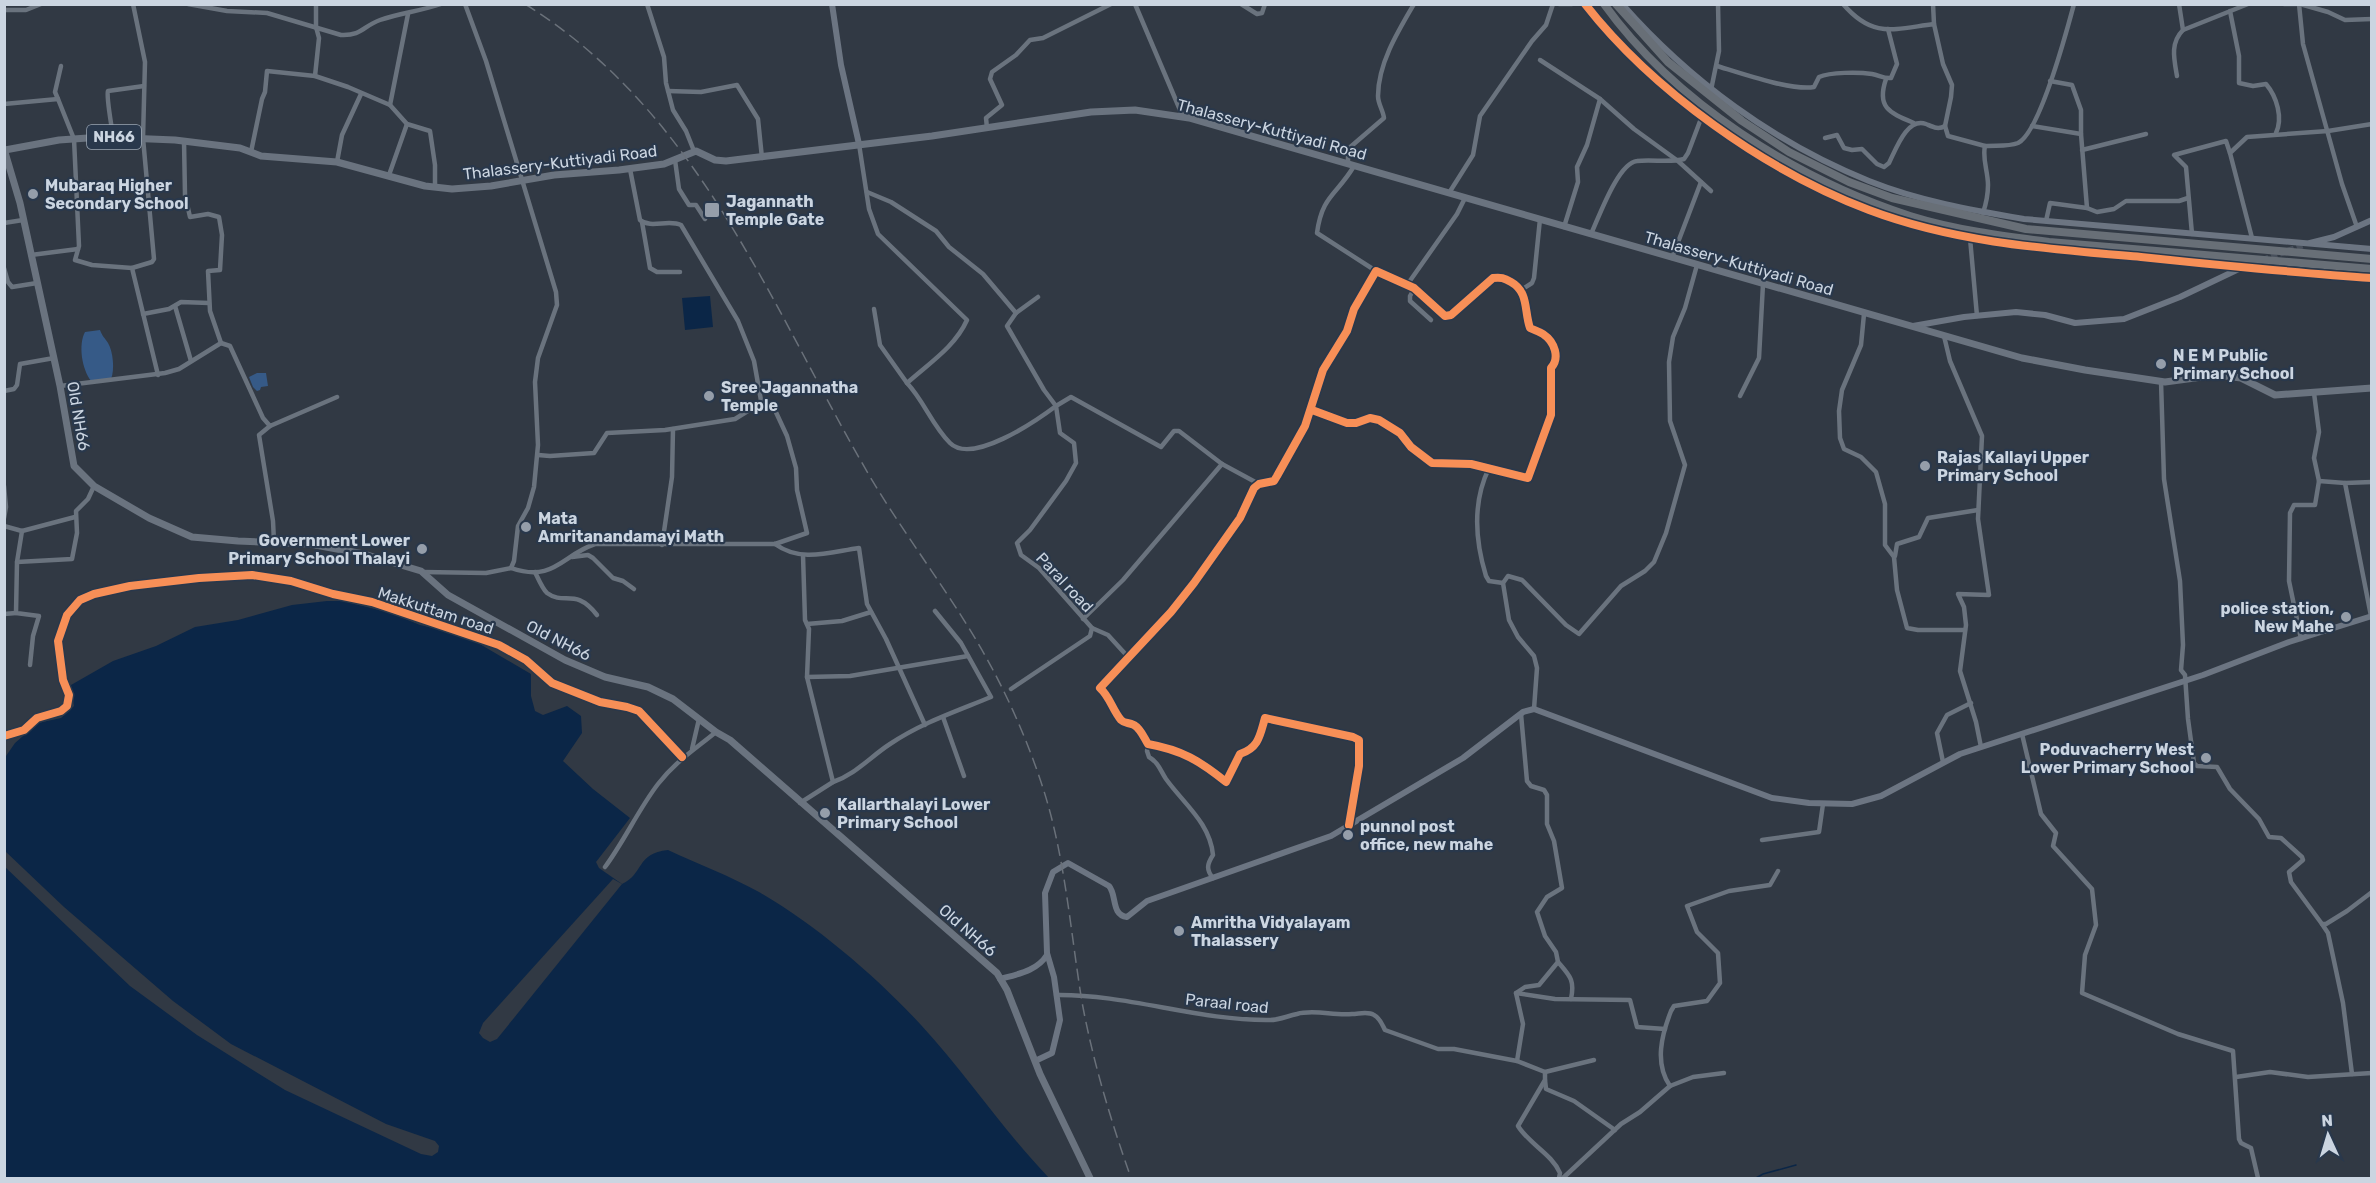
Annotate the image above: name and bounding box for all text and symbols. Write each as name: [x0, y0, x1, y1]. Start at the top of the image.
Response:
street label: Thalassery-Kuttiyadi Road: [1175, 95, 1369, 164]
road number: NH66: [87, 125, 141, 149]
street label: Thalassery-Kuttiyadi Road: [462, 141, 658, 184]
place label: Mubaraq Higher Secondary School: [45, 176, 189, 213]
marker: Mubaraq Higher Secondary School: [26, 187, 40, 201]
place label: Jagannath Temple Gate: [726, 192, 824, 229]
marker: Jagannath Temple Gate: [703, 201, 721, 219]
street label: Thalassery-Kuttiyadi Road: [1642, 227, 1835, 300]
place label: N E M Public Primary School: [2173, 346, 2294, 383]
marker: N E M Public Primary School: [2154, 357, 2168, 371]
place label: Sree Jagannatha Temple: [721, 378, 858, 415]
street label: Old NH66: [63, 380, 94, 453]
marker: Sree Jagannatha Temple: [702, 389, 716, 403]
place label: Rajas Kallayi Upper Primary School: [1937, 448, 2090, 485]
marker: Rajas Kallayi Upper Primary School: [1918, 459, 1932, 473]
place label: Mata Amritanandamayi Math: [538, 509, 724, 546]
marker: Mata Amritanandamayi Math: [519, 520, 533, 534]
place label: Government Lower Primary School Thalayi: [228, 531, 411, 568]
marker: Government Lower Primary School Thalayi: [415, 542, 429, 556]
street label: Paral road: [1032, 548, 1097, 616]
street label: Makkuttam road: [376, 583, 496, 638]
place label: police station, New Mahe: [2220, 599, 2334, 636]
marker: police station, New Mahe: [2339, 610, 2353, 624]
street label: Old NH66: [523, 616, 595, 665]
place label: Poduvacherry West Lower Primary School: [2021, 740, 2195, 777]
marker: Poduvacherry West Lower Primary School: [2199, 751, 2213, 765]
place label: Kallarthalayi Lower Primary School: [837, 795, 991, 832]
marker: Kallarthalayi Lower Primary School: [818, 806, 832, 820]
place label: punnol post office, new mahe: [1360, 817, 1493, 854]
marker: punnol post office, new mahe: [1341, 828, 1355, 842]
street label: Old NH66: [935, 900, 1001, 961]
place label: Amritha Vidyalayam Thalassery: [1191, 913, 1351, 950]
marker: Amritha Vidyalayam Thalassery: [1172, 924, 1186, 938]
street label: Paraal road: [1184, 990, 1270, 1017]
north arrow: [2298, 1105, 2358, 1165]
text: N: [2321, 1111, 2333, 1130]

